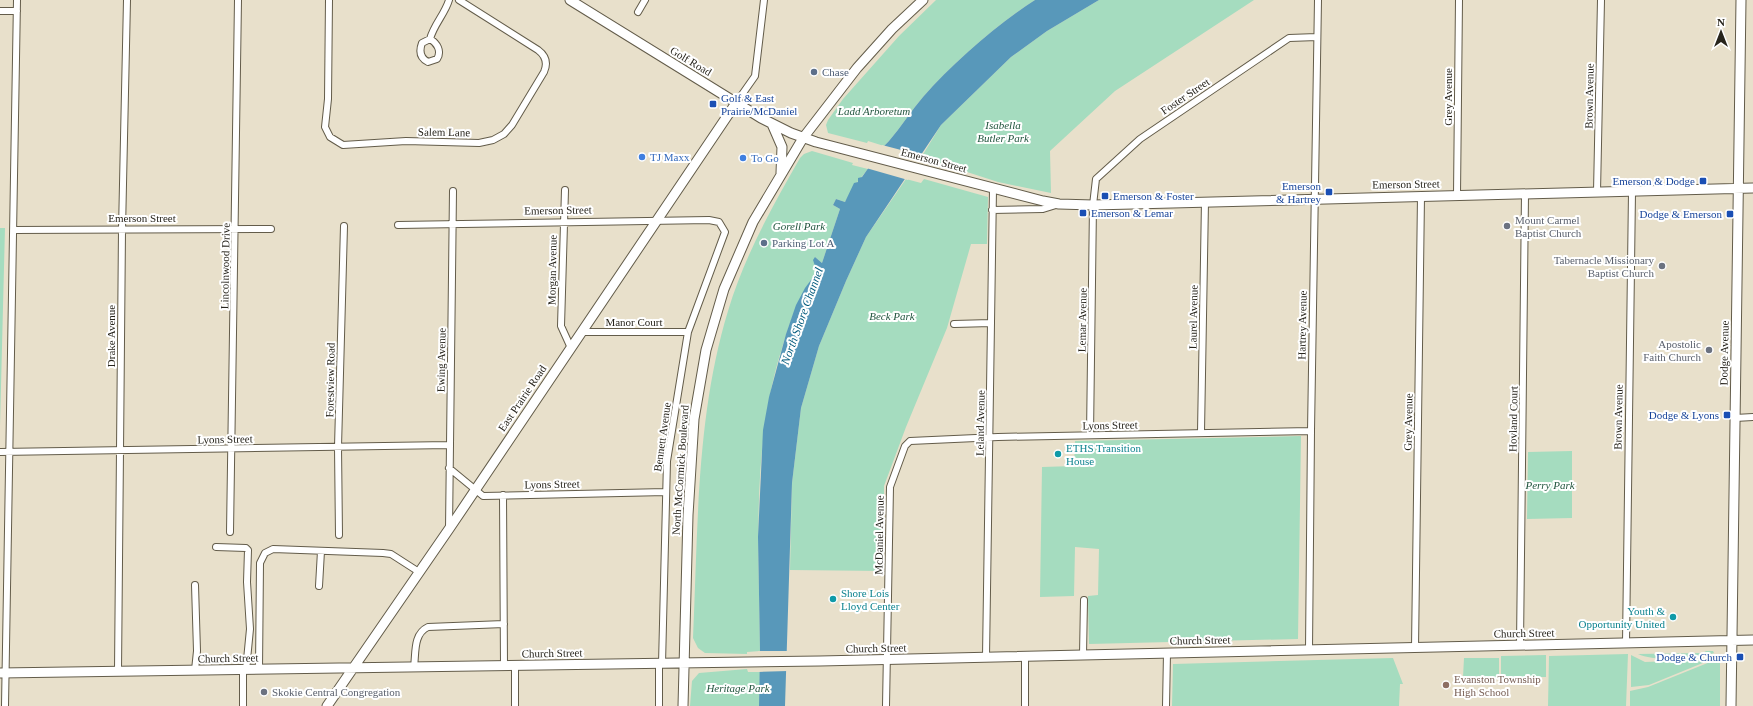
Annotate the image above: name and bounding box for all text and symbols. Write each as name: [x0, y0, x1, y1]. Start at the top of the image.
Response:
north arrow: [1701, 12, 1741, 52]
text: N: [1717, 16, 1725, 28]
street label: Golf Road: [668, 44, 714, 78]
street label: Brown Avenue: [1582, 63, 1596, 129]
place label: Chase: [822, 66, 849, 78]
marker: Chase: [809, 67, 819, 77]
street label: Grey Avenue: [1442, 68, 1454, 126]
street label: Foster Street: [1158, 75, 1212, 117]
place label: Golf & East Prairie/McDaniel: [721, 92, 797, 117]
marker: Golf & East Prairie/McDaniel: [708, 99, 718, 109]
park label: Ladd Arboretum: [837, 105, 910, 117]
park label: Isabella Butler Park: [977, 119, 1030, 144]
street label: Salem Lane: [418, 126, 470, 138]
street label: Emerson Street: [900, 145, 968, 175]
place label: TJ Maxx: [650, 151, 690, 163]
marker: TJ Maxx: [637, 152, 647, 162]
place label: To Go: [751, 152, 779, 164]
marker: To Go: [738, 153, 748, 163]
place label: Emerson & Dodge: [1613, 175, 1695, 187]
marker: Emerson & Dodge: [1698, 176, 1708, 186]
street label: Emerson Street: [1372, 177, 1440, 191]
place label: Emerson & Hartrey: [1276, 180, 1321, 205]
marker: Emerson & Hartrey: [1324, 187, 1334, 197]
place label: Emerson & Foster: [1113, 190, 1194, 202]
marker: Emerson & Foster: [1100, 191, 1110, 201]
street label: Emerson Street: [524, 203, 592, 217]
place label: Emerson & Lemar: [1091, 207, 1173, 219]
marker: Emerson & Lemar: [1078, 208, 1088, 218]
place label: Dodge & Emerson: [1640, 208, 1722, 220]
marker: Dodge & Emerson: [1725, 209, 1735, 219]
street label: Emerson Street: [108, 212, 176, 224]
place label: Mount Carmel Baptist Church: [1515, 214, 1582, 239]
park label: Gorell Park: [773, 220, 826, 232]
marker: Mount Carmel Baptist Church: [1502, 221, 1512, 231]
street label: Lincolnwood Drive: [218, 223, 232, 309]
street label: Morgan Avenue: [545, 235, 559, 305]
place label: Parking Lot A: [772, 237, 834, 249]
marker: Parking Lot A: [759, 238, 769, 248]
place label: Tabernacle Missionary Baptist Church: [1554, 254, 1654, 279]
marker: Tabernacle Missionary Baptist Church: [1657, 261, 1667, 271]
water label: North Shore Channel: [778, 265, 826, 367]
street label: Laurel Avenue: [1186, 285, 1200, 349]
street label: Lemar Avenue: [1075, 288, 1089, 352]
street label: Hartrey Avenue: [1295, 290, 1309, 360]
street label: Drake Avenue: [105, 305, 117, 367]
park label: Beck Park: [869, 310, 916, 322]
street label: Manor Court: [605, 316, 663, 328]
street label: Dodge Avenue: [1717, 320, 1731, 386]
street label: Ewing Avenue: [434, 328, 448, 392]
place label: Apostolic Faith Church: [1643, 338, 1701, 363]
street label: Forestview Road: [323, 342, 337, 418]
marker: Apostolic Faith Church: [1704, 345, 1714, 355]
street label: East Prairie Road: [496, 362, 549, 433]
street label: Brown Avenue: [1611, 384, 1625, 450]
street label: Hovland Court: [1506, 386, 1520, 452]
street label: Leland Avenue: [973, 390, 987, 456]
street label: Grey Avenue: [1401, 393, 1415, 451]
street label: Bennett Avenue: [651, 402, 673, 472]
street label: North McCormick Boulevard: [669, 404, 691, 535]
place label: Dodge & Lyons: [1649, 409, 1719, 421]
marker: Dodge & Lyons: [1722, 410, 1732, 420]
street label: Lyons Street: [1082, 419, 1138, 431]
street label: Lyons Street: [197, 433, 253, 445]
place label: ETHS Transition House: [1066, 442, 1141, 467]
marker: ETHS Transition House: [1053, 449, 1063, 459]
street label: Lyons Street: [524, 478, 580, 490]
park label: Perry Park: [1524, 479, 1576, 491]
street label: McDaniel Avenue: [872, 495, 886, 575]
place label: Shore Lois Lloyd Center: [841, 587, 900, 612]
marker: Shore Lois Lloyd Center: [828, 594, 838, 604]
place label: Youth & Opportunity United: [1579, 605, 1665, 630]
marker: Youth & Opportunity United: [1668, 612, 1678, 622]
street label: Church Street: [1494, 626, 1554, 640]
street label: Church Street: [1170, 633, 1230, 647]
street label: Church Street: [846, 641, 906, 655]
street label: Church Street: [522, 646, 582, 660]
street label: Church Street: [198, 651, 258, 665]
place label: Dodge & Church: [1656, 651, 1732, 663]
marker: Dodge & Church: [1735, 652, 1745, 662]
place label: Evanston Township High School: [1454, 673, 1541, 698]
marker: Evanston Township High School: [1441, 680, 1451, 690]
park label: Heritage Park: [705, 682, 771, 694]
place label: Skokie Central Congregation: [272, 686, 401, 698]
marker: Skokie Central Congregation: [259, 687, 269, 697]

